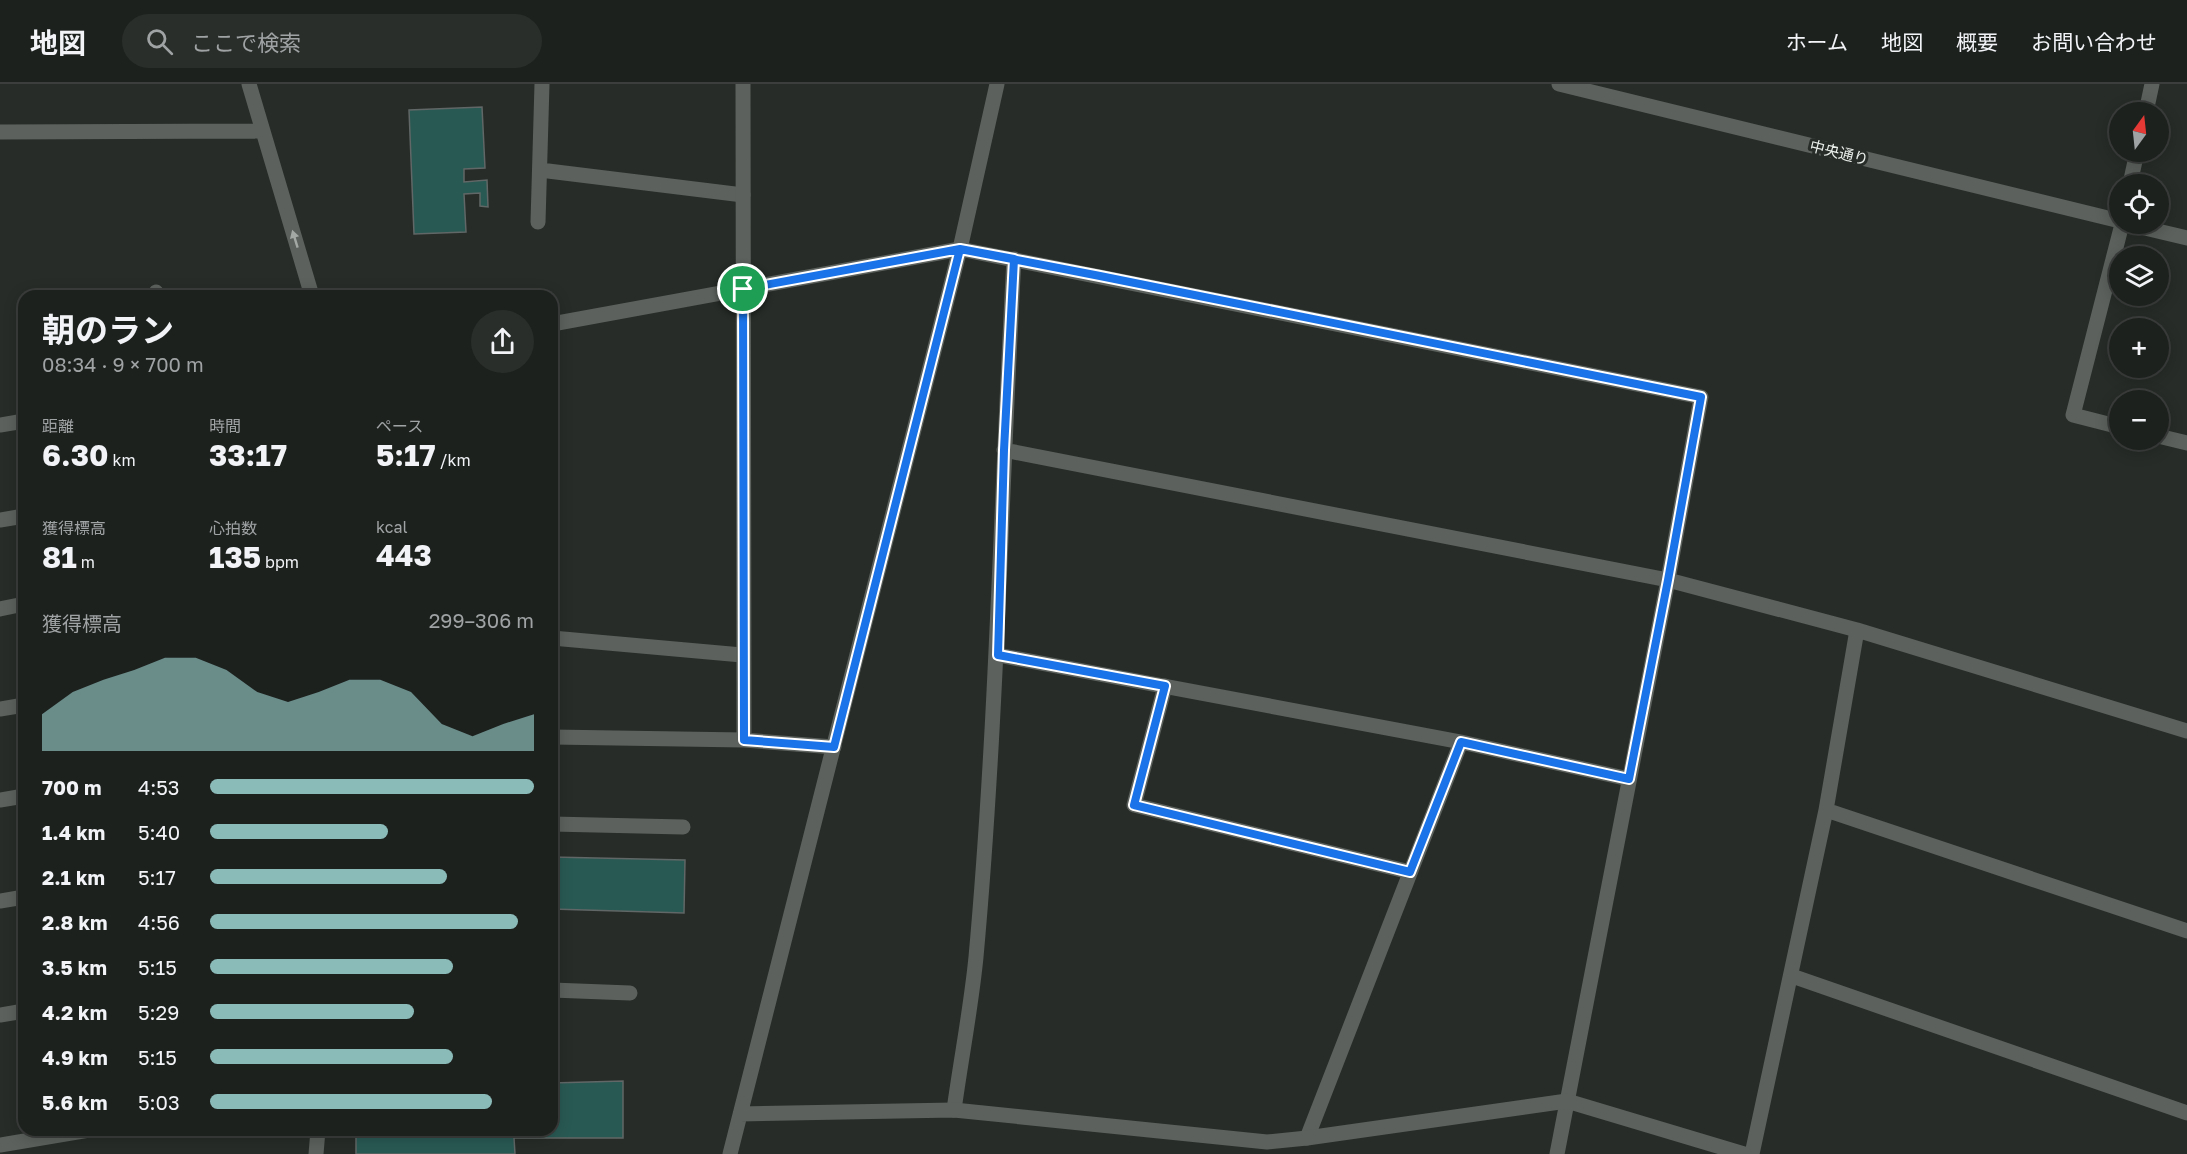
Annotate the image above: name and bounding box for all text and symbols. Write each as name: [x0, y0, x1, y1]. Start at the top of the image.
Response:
search box: [122, 14, 542, 68]
icon: search: [143, 25, 176, 58]
text: 地図: [30, 26, 86, 59]
text: ここで検索: [191, 29, 301, 56]
text: ホーム: [1786, 29, 1848, 55]
text: 地図: [1881, 29, 1923, 55]
text: 概要: [1956, 29, 1998, 55]
text: お問い合わせ: [2031, 29, 2157, 55]
north arrow: [2109, 102, 2169, 162]
map controls: [2109, 102, 2169, 450]
street label: 中央通り: [1808, 136, 1871, 168]
button: locate: [2109, 174, 2169, 234]
one-way arrow: [290, 230, 299, 248]
button: layers: [2109, 246, 2169, 306]
pin: [717, 263, 768, 314]
icon: arrive: [726, 272, 759, 305]
text: 朝のラン: [42, 310, 174, 349]
button: share: [471, 310, 534, 373]
button: +: [2109, 318, 2169, 378]
text: 08:34 · 9 × 700 m: [42, 352, 204, 376]
button: −: [2109, 390, 2169, 450]
text: 距離: [42, 416, 74, 436]
text: 時間: [209, 416, 241, 436]
text: ペース: [376, 416, 423, 436]
text: 6.30: [42, 437, 108, 473]
text: 33:17: [209, 437, 287, 473]
text: 5:17: [376, 437, 436, 473]
text: km: [108, 450, 136, 470]
text: /km: [436, 450, 471, 470]
text: kcal: [376, 517, 408, 537]
text: 獲得標高: [42, 518, 106, 538]
text: 心拍数: [209, 518, 257, 538]
text: 443: [376, 537, 432, 573]
text: 81: [42, 539, 77, 575]
text: 135: [209, 539, 261, 575]
text: m: [77, 552, 95, 572]
text: bpm: [261, 552, 299, 572]
text: 299–306 m: [429, 608, 534, 632]
text: 獲得標高: [42, 611, 122, 635]
text: 700 m: [42, 775, 101, 799]
text: 4:53: [138, 775, 180, 799]
text: 1.4 km: [42, 820, 105, 844]
text: 5:40: [138, 820, 180, 844]
text: 2.1 km: [42, 865, 105, 889]
text: 5:17: [138, 865, 176, 889]
text: 2.8 km: [42, 910, 108, 934]
text: 4:56: [138, 910, 180, 934]
text: 3.5 km: [42, 955, 107, 979]
text: 5:15: [138, 955, 177, 979]
text: 4.2 km: [42, 1000, 107, 1024]
text: 5:29: [138, 1000, 179, 1024]
text: 4.9 km: [42, 1045, 108, 1069]
text: 5:15: [138, 1045, 177, 1069]
text: 5.6 km: [42, 1090, 107, 1114]
text: 5:03: [138, 1090, 180, 1114]

